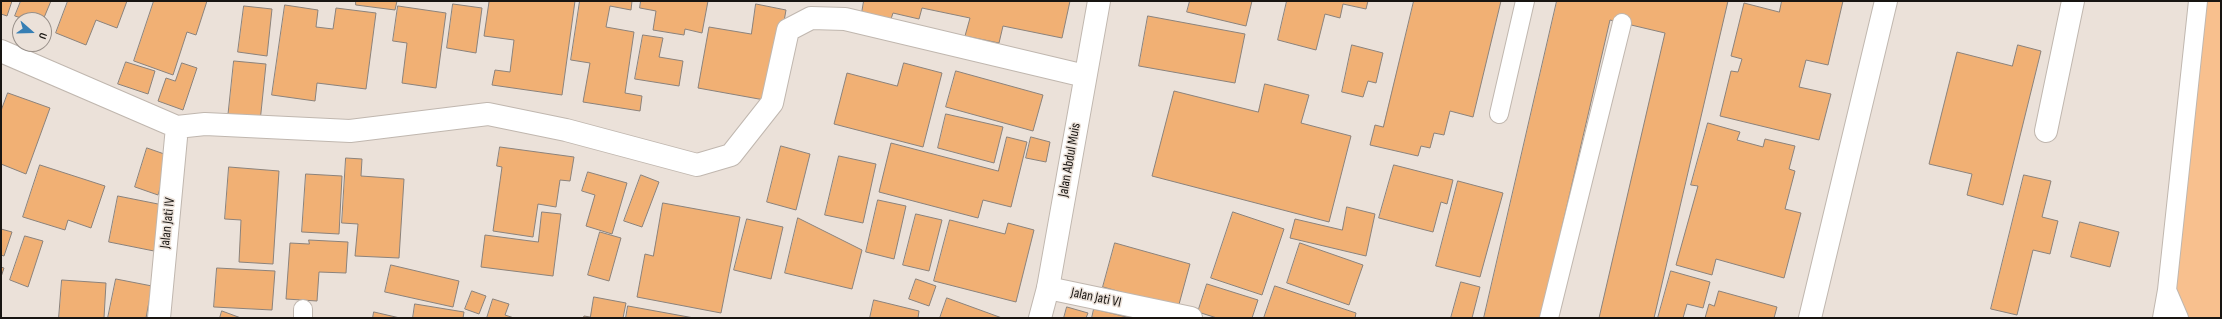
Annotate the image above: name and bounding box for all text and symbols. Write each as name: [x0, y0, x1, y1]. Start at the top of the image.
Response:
north arrow: [12, 12, 52, 52]
text: U: [36, 31, 50, 41]
street label: Jalan Abdul Muis: [1055, 122, 1085, 198]
street label: Jalan Jati IV: [157, 197, 179, 249]
street label: Jalan Jati VI: [1069, 284, 1123, 312]

